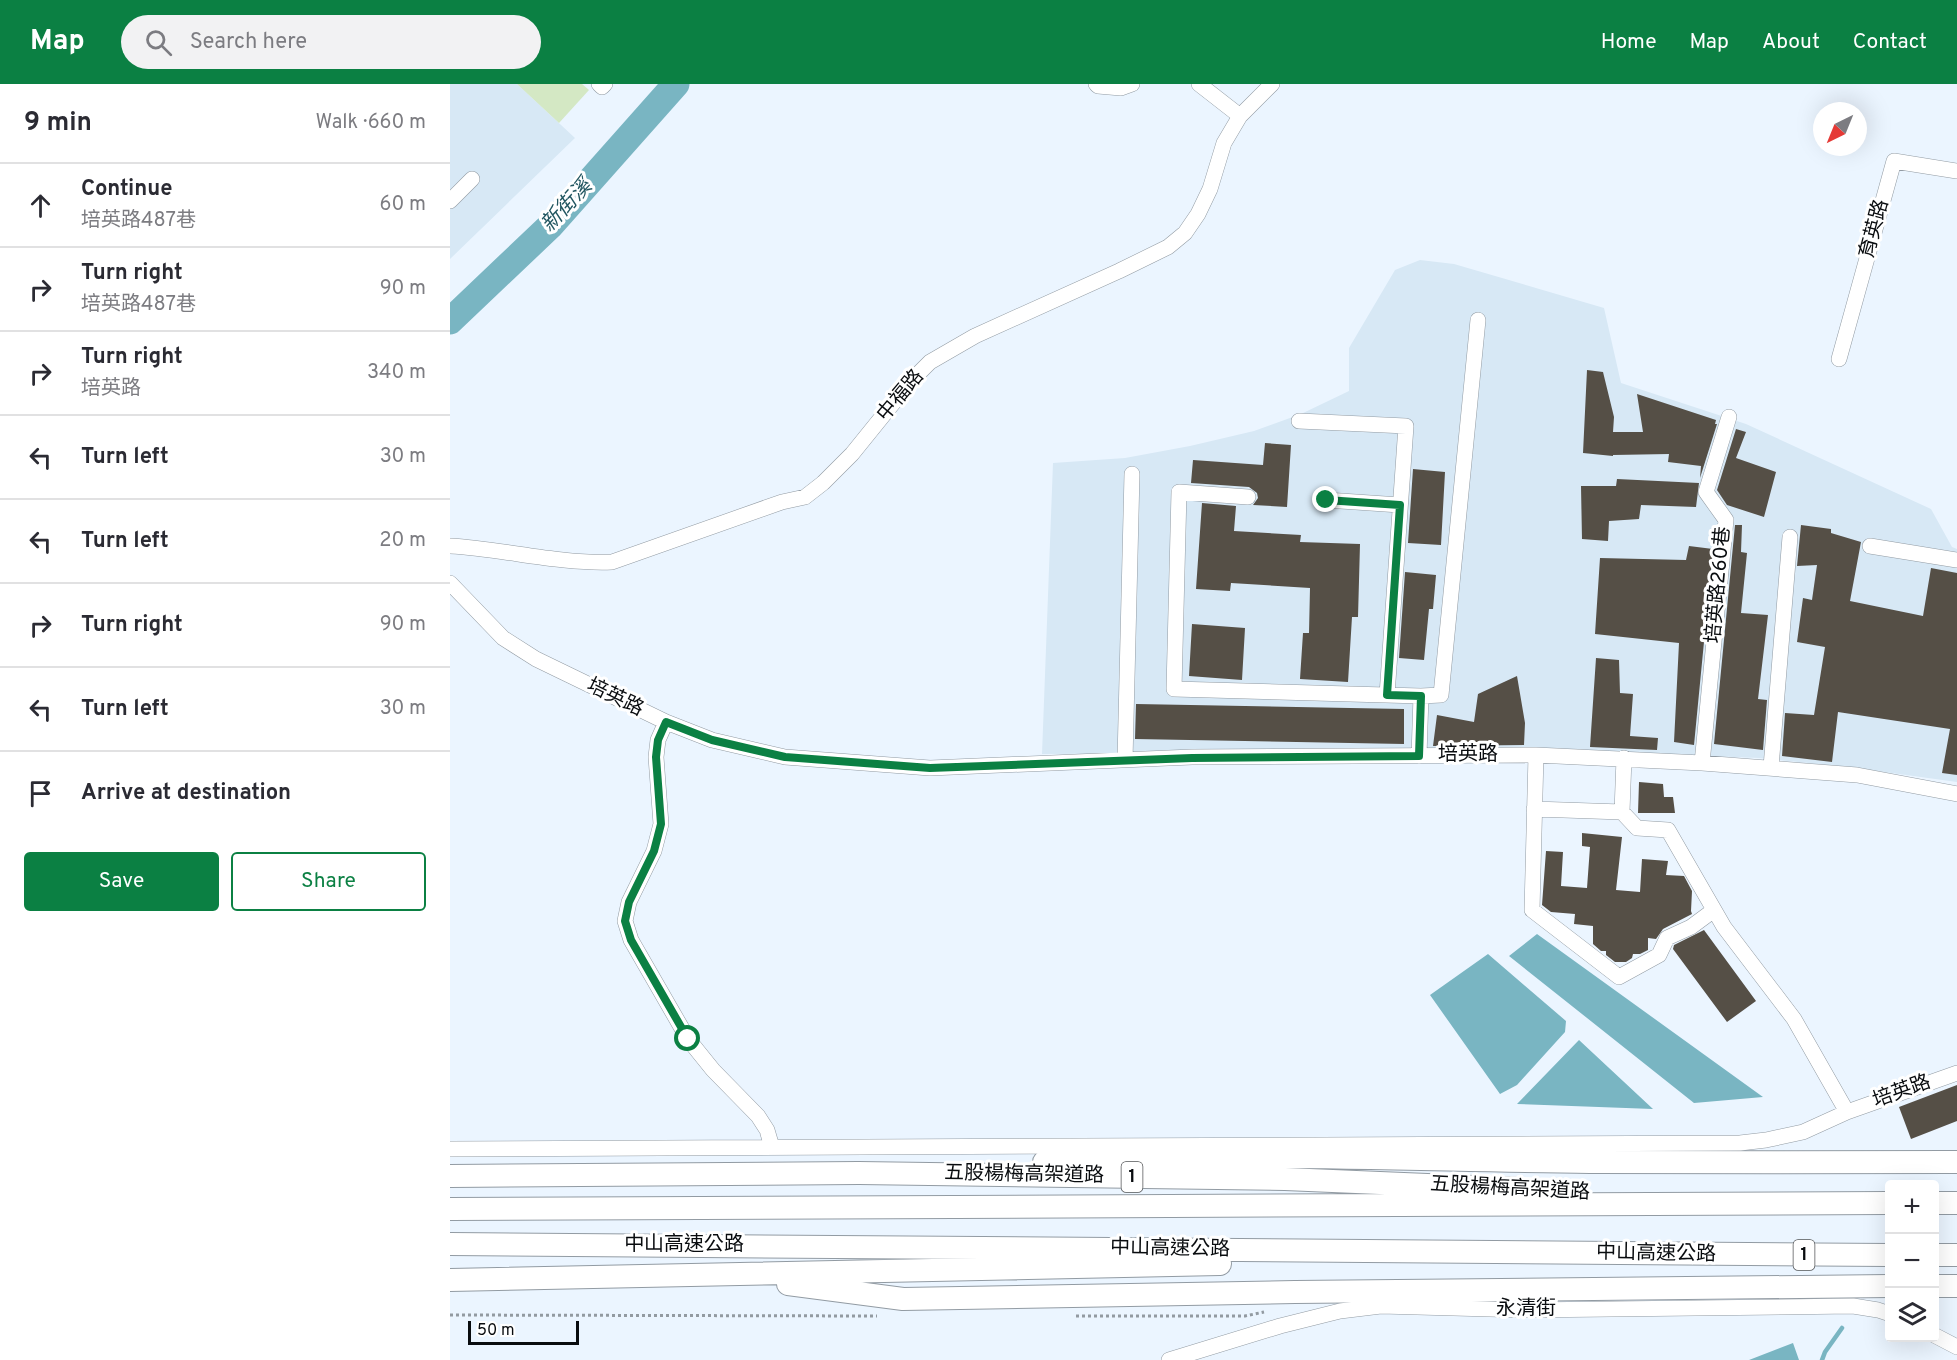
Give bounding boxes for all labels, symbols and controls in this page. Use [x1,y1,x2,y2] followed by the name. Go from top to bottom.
[121,15,541,69] search box
[30,24,85,60] text: Map
[142,26,175,59] icon: search
[190,29,307,56] text: Search here
[1601,29,1657,56] text: Home
[1690,29,1729,56] text: Map
[1762,29,1820,56] text: About
[1853,29,1927,56] text: Contact
[1813,102,1867,156] north arrow
[24,107,92,140] text: 9 min
[316,110,426,136] text: Walk · 660 m
[536,172,600,238] water label: 新街溪
[81,176,172,203] text: Continue
[24,189,57,222] icon: ahead
[380,192,426,218] text: 60 m
[1855,197,1895,261] street label: 育英路
[81,208,196,234] text: 培英路487巷
[81,260,183,287] text: Turn right
[24,273,57,306] icon: right
[380,276,426,302] text: 90 m
[81,292,196,318] text: 培英路487巷
[81,344,183,371] text: Turn right
[24,357,57,390] icon: right
[367,360,426,386] text: 340 m
[872,365,930,427] street label: 中福路
[81,376,141,402] text: 培英路
[24,441,57,474] icon: left
[81,444,169,471] text: Turn left
[380,444,426,470] text: 30 m
[1312,486,1338,512] route end
[24,525,57,558] icon: left
[1701,526,1737,644] street label: 培英路260巷
[81,528,169,555] text: Turn left
[379,528,426,554] text: 20 m
[24,609,57,642] icon: right
[81,612,183,639] text: Turn right
[380,612,426,638] text: 90 m
[582,673,648,723] street label: 培英路
[24,693,57,726] icon: left
[81,696,169,723] text: Turn left
[380,696,426,722] text: 30 m
[1438,742,1498,768] street label: 培英路
[24,777,57,810] icon: arrive
[81,780,291,807] text: Arrive at destination
[24,852,219,911] button: Save
[231,852,426,911] button: Share
[674,1025,700,1051] route start
[1869,1070,1935,1114] street label: 培英路
[944,1161,1104,1189] street label: 五股楊梅高架道路
[1122,1162,1142,1192] road number: 1
[1429,1172,1591,1206] street label: 五股楊梅高架道路
[1885,1180,1939,1342] map controls
[1885,1180,1939,1234] button: +
[624,1232,744,1258] street label: 中山高速公路
[1885,1234,1939,1288] button: −
[1110,1235,1230,1263] street label: 中山高速公路
[1596,1240,1716,1268] street label: 中山高速公路
[1794,1240,1814,1270] road number: 1
[1885,1288,1939,1342] button: layers
[1496,1296,1556,1322] street label: 永清街
[468,1318,579,1346] scale bar
[477,1321,515,1341] text: 50 m

